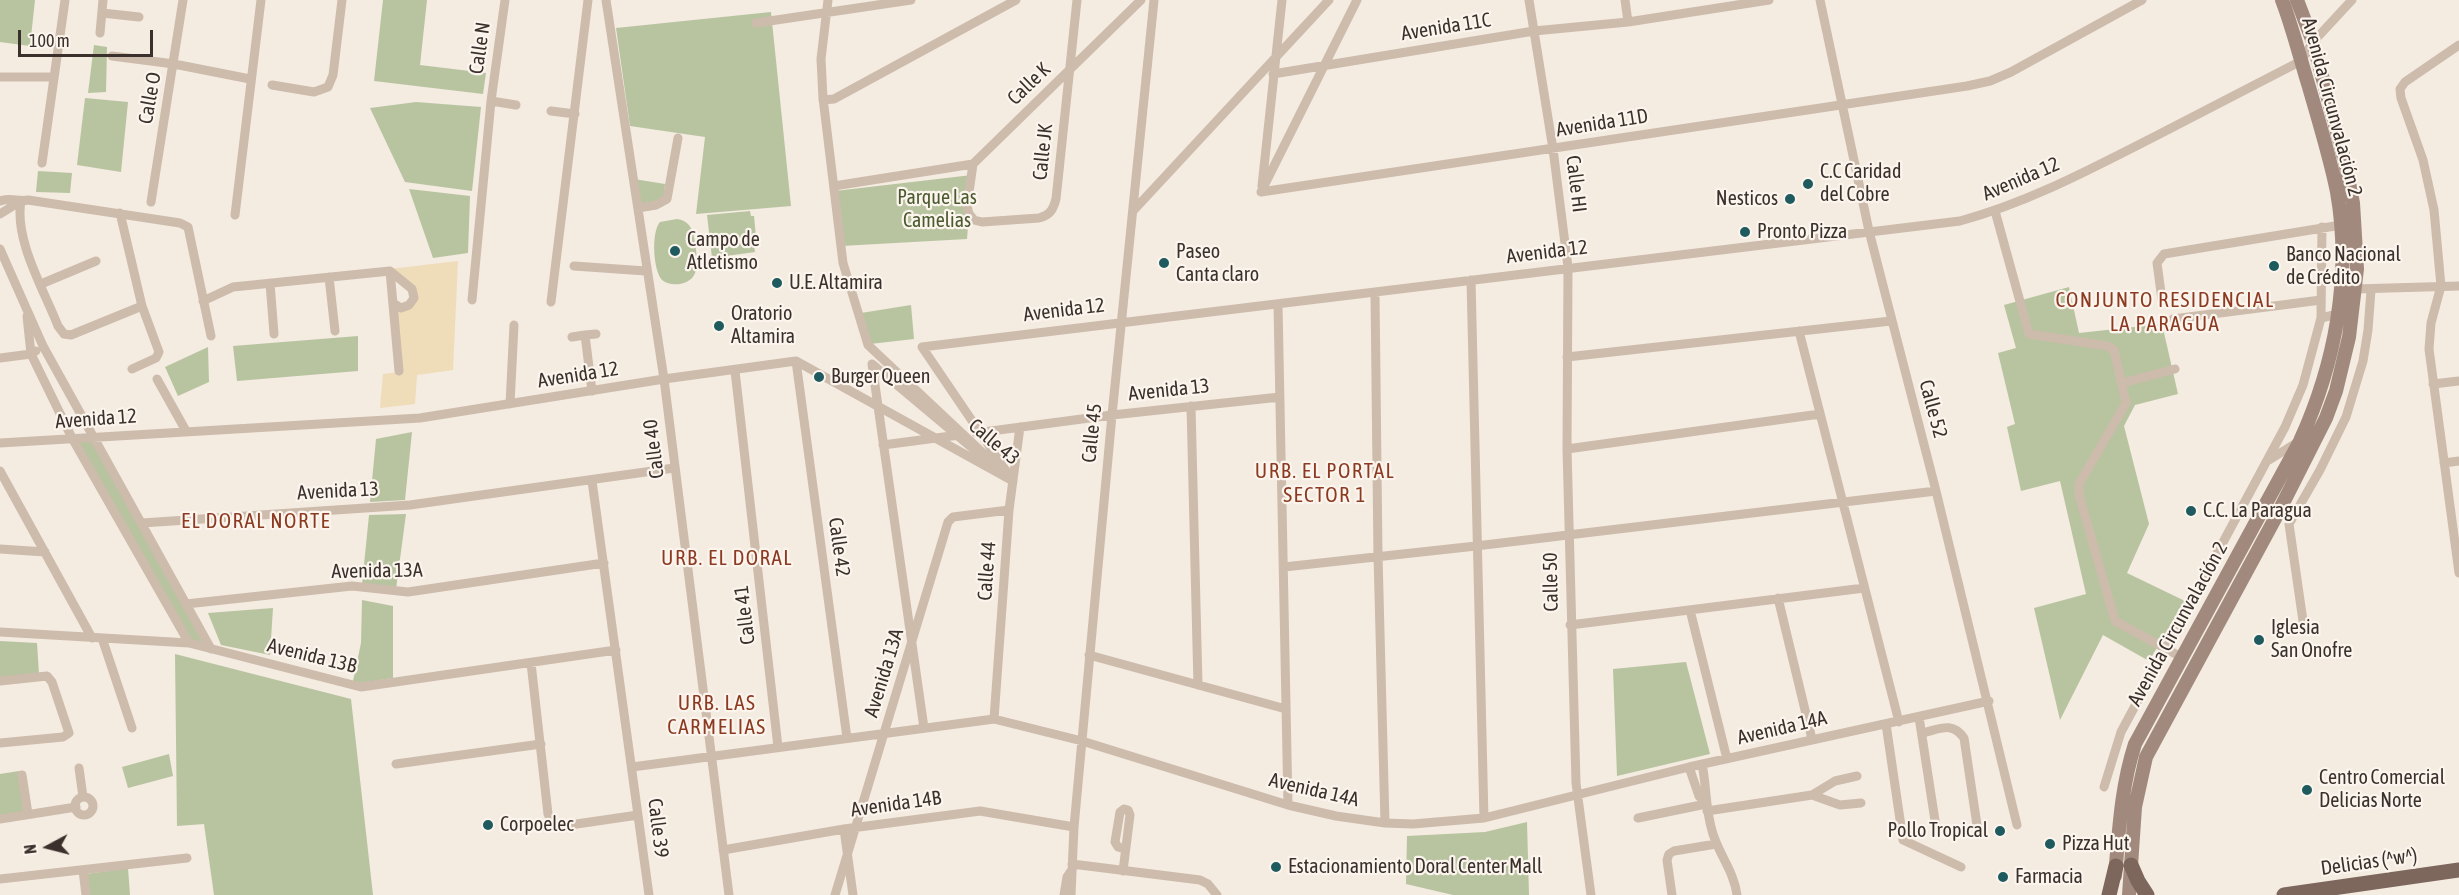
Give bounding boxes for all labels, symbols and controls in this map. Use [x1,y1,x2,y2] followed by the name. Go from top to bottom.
[1399,8,1493,46] street label: Avenida 11C
[2297,15,2367,199] street label: Avenida Circunvalación 2
[21,18,156,56] scale bar
[464,20,496,76] street label: Calle N
[29,30,70,51] text: 100 m
[1003,58,1055,110] street label: Calle K
[134,70,166,126] street label: Calle O
[1554,104,1650,142] street label: Avenida 11D
[1028,123,1058,181] street label: Calle JK
[1979,152,2063,206] street label: Avenida 12
[1561,154,1591,214] street label: Calle HI
[1820,160,1901,207] place label: C.C Caridad del Cobre
[1801,177,1815,191] marker: C.C Caridad del Cobre
[897,186,977,233] park label: Parque Las Camelias
[1716,187,1778,211] place label: Nesticos
[1783,192,1797,206] marker: Nesticos
[1757,220,1847,244] place label: Pronto Pizza
[1738,225,1752,239] marker: Pronto Pizza
[687,228,760,275] place label: Campo de Atletismo
[1505,235,1589,269] street label: Avenida 12
[1176,240,1259,287] place label: Paseo Canta claro
[2286,243,2401,290] place label: Banco Nacional de Crédito
[668,244,682,258] marker: Campo de Atletismo
[1157,256,1171,270] marker: Paseo Canta claro
[2267,259,2281,273] marker: Banco Nacional de Crédito
[789,271,883,295] place label: U.E. Altamira
[770,276,784,290] marker: U.E. Altamira
[2055,287,2275,337] district label: CONJUNTO RESIDENCIAL LA PARAGUA
[1022,293,1106,327] street label: Avenida 12
[731,302,795,349] place label: Oratorio Altamira
[712,319,726,333] marker: Oratorio Altamira
[536,357,620,393] street label: Avenida 12
[831,365,930,389] place label: Burger Queen
[812,370,826,384] marker: Burger Queen
[1127,374,1211,406] street label: Avenida 13
[1914,377,1952,441] street label: Calle 52
[1077,402,1107,464] street label: Calle 45
[54,404,138,434] street label: Avenida 12
[964,414,1024,470] street label: Calle 43
[638,418,670,480] street label: Calle 40
[1255,458,1395,508] district label: URB. EL PORTAL SECTOR 1
[297,477,379,505] street label: Avenida 13
[2203,499,2312,523] place label: C.C. La Paragua
[2184,504,2198,518] marker: C.C. La Paragua
[181,508,331,534] district label: EL DORAL NORTE
[823,516,855,578] street label: Calle 42
[2123,538,2233,710] street label: Avenida Circunvalación 2
[973,541,1001,601] street label: Calle 44
[661,545,793,571] district label: URB. EL DORAL
[1538,552,1564,612] street label: Calle 50
[331,558,423,584] street label: Avenida 13A
[729,584,761,646] street label: Calle 41
[2271,616,2352,663] place label: Iglesia San Onofre
[859,626,909,720] street label: Avenida 13A
[265,633,359,679] street label: Avenida 13B
[2252,633,2266,647] marker: Iglesia San Onofre
[667,690,767,740] district label: URB. LAS CARMELIAS
[1735,706,1829,750] street label: Avenida 14A
[2319,766,2445,813] place label: Centro Comercial Delicias Norte
[1267,768,1361,812] street label: Avenida 14A
[2300,783,2314,797] marker: Centro Comercial Delicias Norte
[849,786,943,822] street label: Avenida 14B
[642,797,674,859] street label: Calle 39
[500,813,574,837] place label: Corpoelec
[18,817,78,877] north arrow
[481,818,495,832] marker: Corpoelec
[1888,819,1988,843] place label: Pollo Tropical
[1993,824,2007,838] marker: Pollo Tropical
[2062,832,2129,856] place label: Pizza Hut
[2043,837,2057,851] marker: Pizza Hut
[21,843,40,855] text: N
[2319,843,2419,881] street label: Delicias (^w^)
[1288,855,1542,879] place label: Estacionamiento Doral Center Mall
[1269,860,1283,874] marker: Estacionamiento Doral Center Mall
[2015,865,2083,889] place label: Farmacia
[1996,870,2010,884] marker: Farmacia

